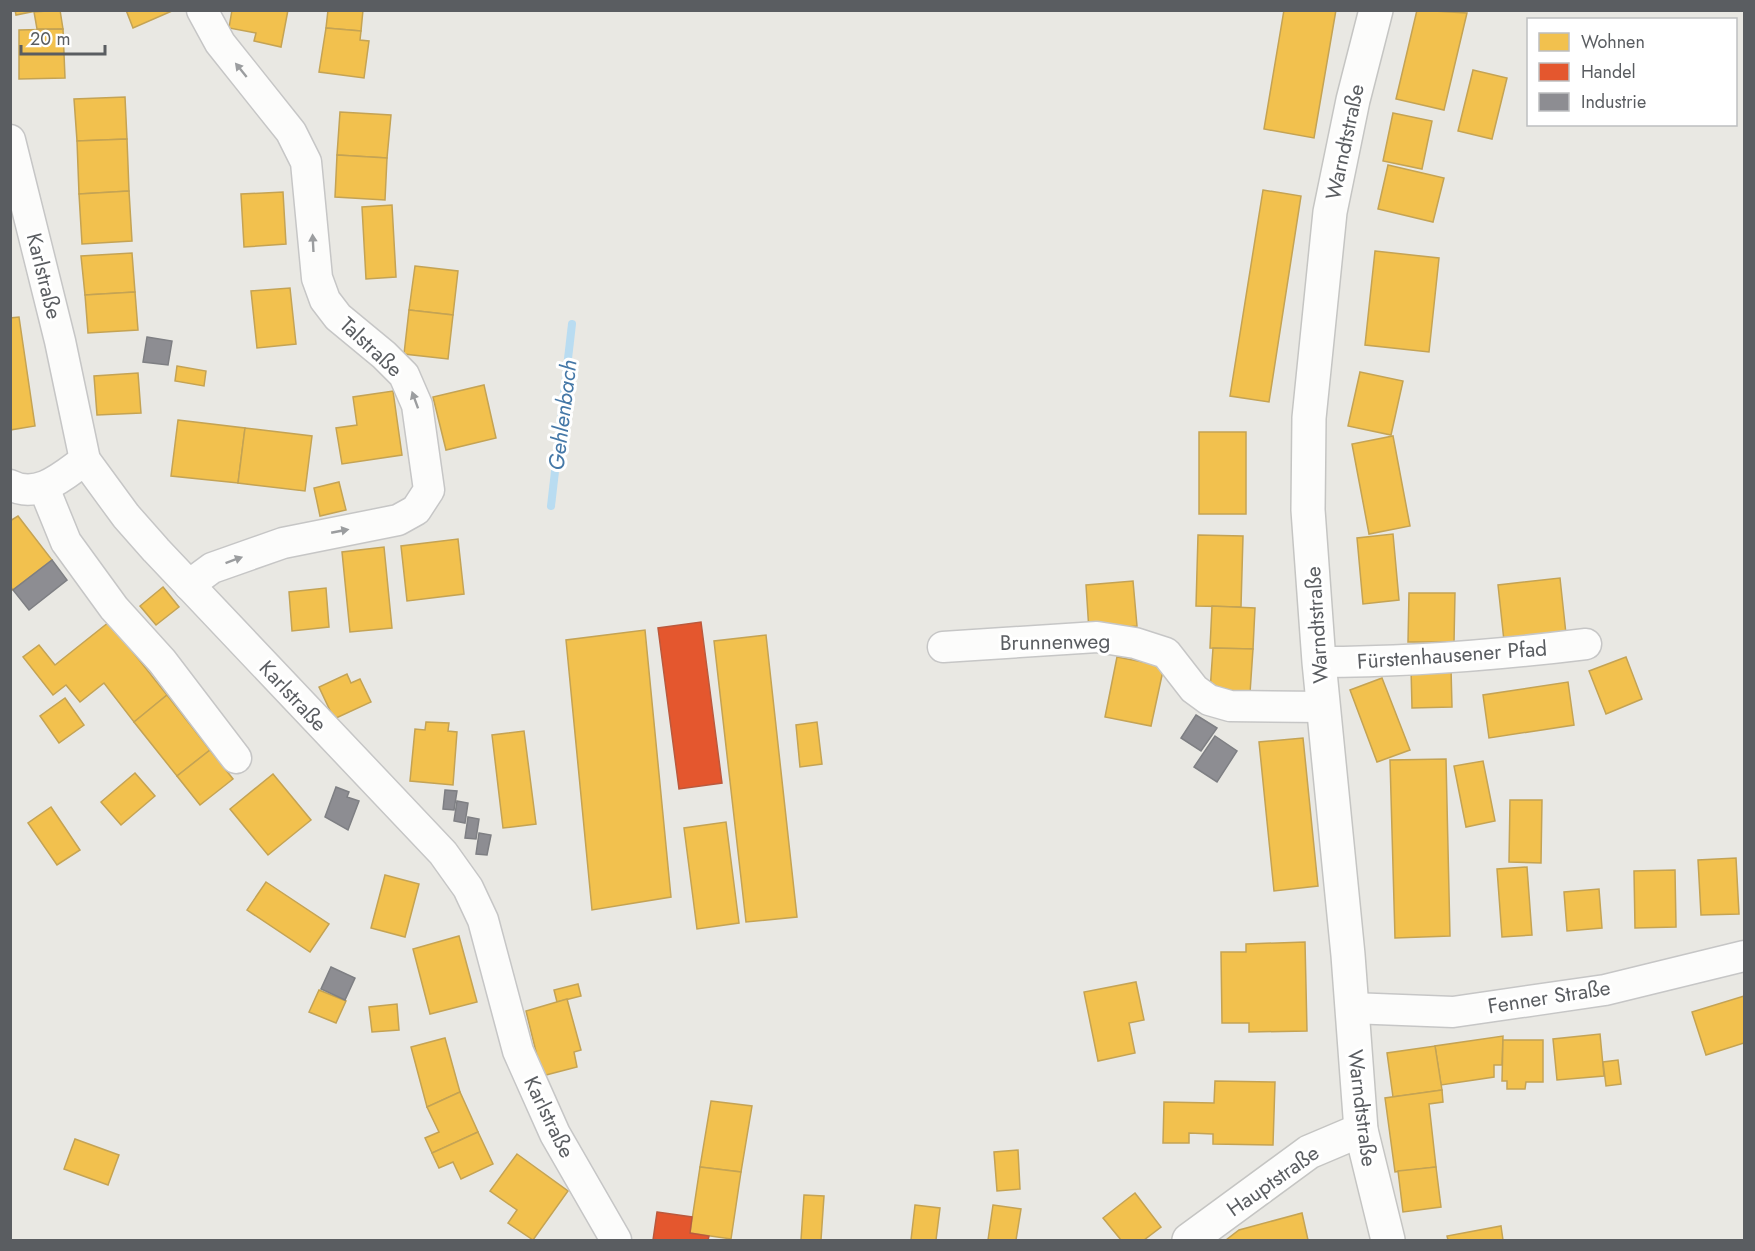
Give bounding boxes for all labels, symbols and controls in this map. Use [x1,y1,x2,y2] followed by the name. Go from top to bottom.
[21,18,105,56] scale bar
[1527,18,1737,126] legend
[30,26,70,52] text: 20 m
[1581,29,1645,55] text: Wohnen
[1581,59,1636,85] text: Handel
[235,62,248,78] one-way arrow
[1318,81,1372,203] street label: Warndtstraße
[1581,89,1646,115] text: Industrie
[19,230,69,322] street label: Karlstraße
[309,234,318,253] one-way arrow
[333,310,409,384] street label: Talstraße
[539,358,585,472] water label: Gehlenbach
[409,391,419,409] one-way arrow
[331,526,350,535] one-way arrow
[225,555,243,564] one-way arrow
[1298,565,1336,685] street label: Warndtstraße
[1000,626,1110,658] street label: Brunnenweg
[1356,633,1548,677] street label: Fürstenhausener Pfad
[252,654,334,738] street label: Karlstraße
[1486,972,1613,1021] street label: Fenner Straße
[1340,1048,1384,1168] street label: Warndtstraße
[516,1071,582,1163] street label: Karlstraße
[1221,1138,1325,1224] street label: Hauptstraße

